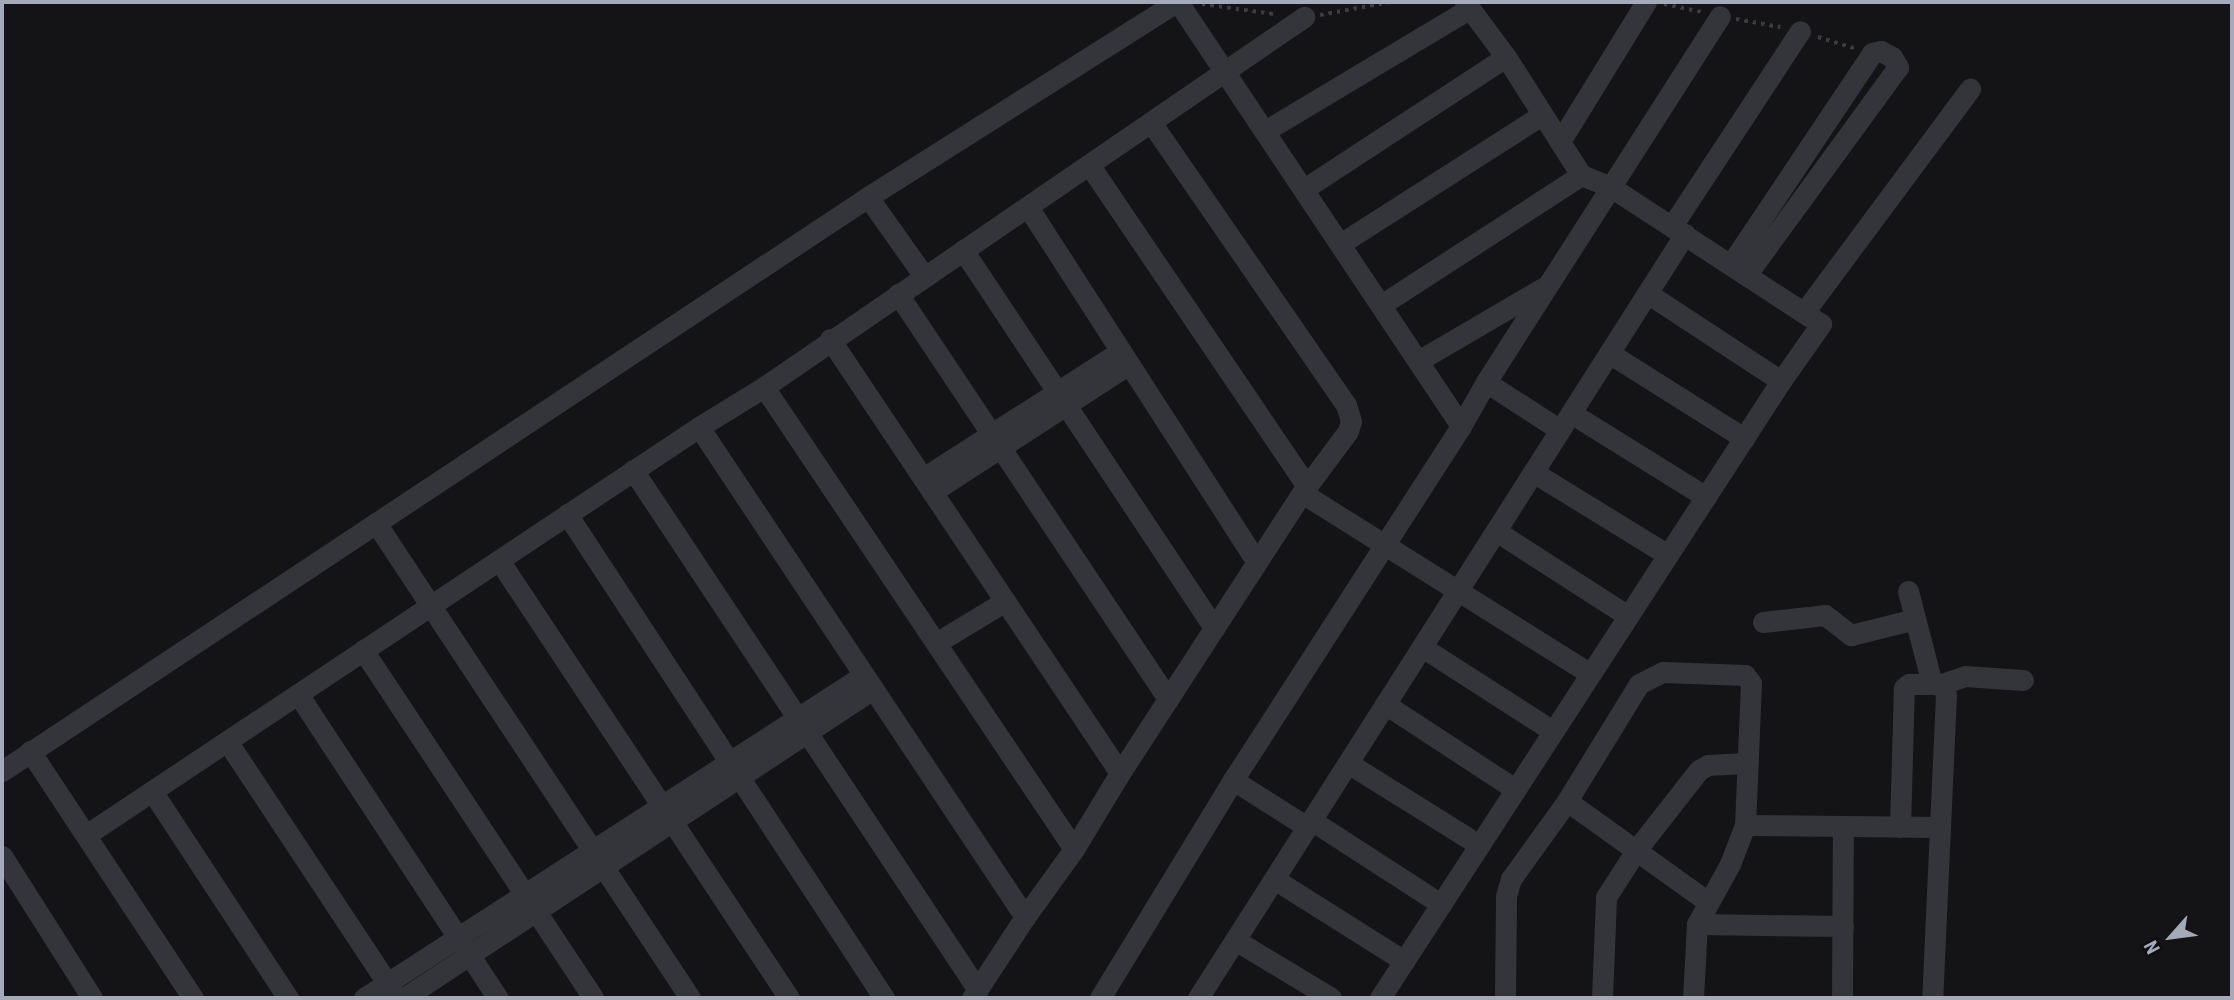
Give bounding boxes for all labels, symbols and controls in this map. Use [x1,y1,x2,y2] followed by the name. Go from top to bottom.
[2136,902,2206,972] north arrow
[2139,937,2165,958] text: N

